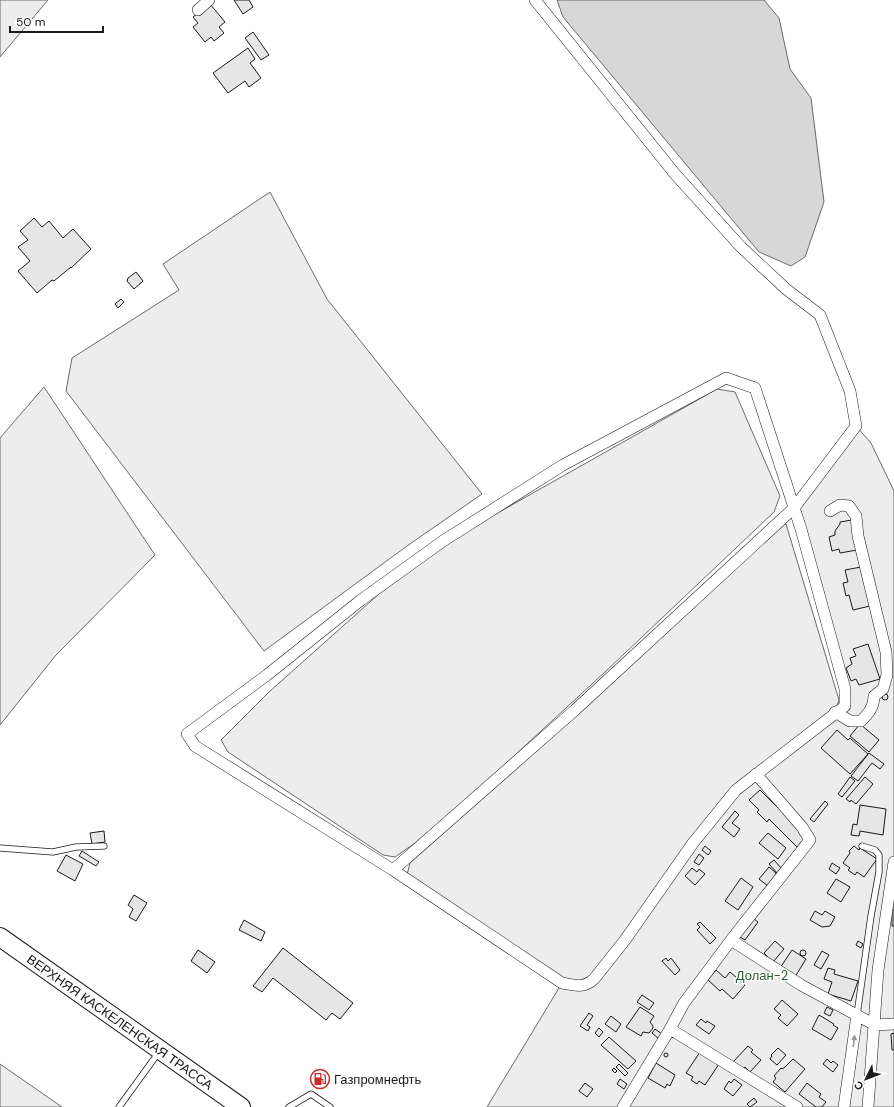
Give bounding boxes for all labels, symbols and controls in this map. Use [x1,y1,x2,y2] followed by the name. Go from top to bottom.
[10,8,103,34] scale bar
[16,14,45,30] text: 50 m
[24,950,217,1093] street label: ВЕРХНЯЯ КАСКЕЛЕНСКАЯ ТРАССА
[736,967,788,984] park label: Долан-2
[851,1035,857,1047] one-way arrow
[846,1059,886,1099] north arrow
[309,1068,331,1090] fuel station icon: Газпромнефть
[334,1071,422,1088] place label: Газпромнефть
[851,1078,867,1094] text: С

